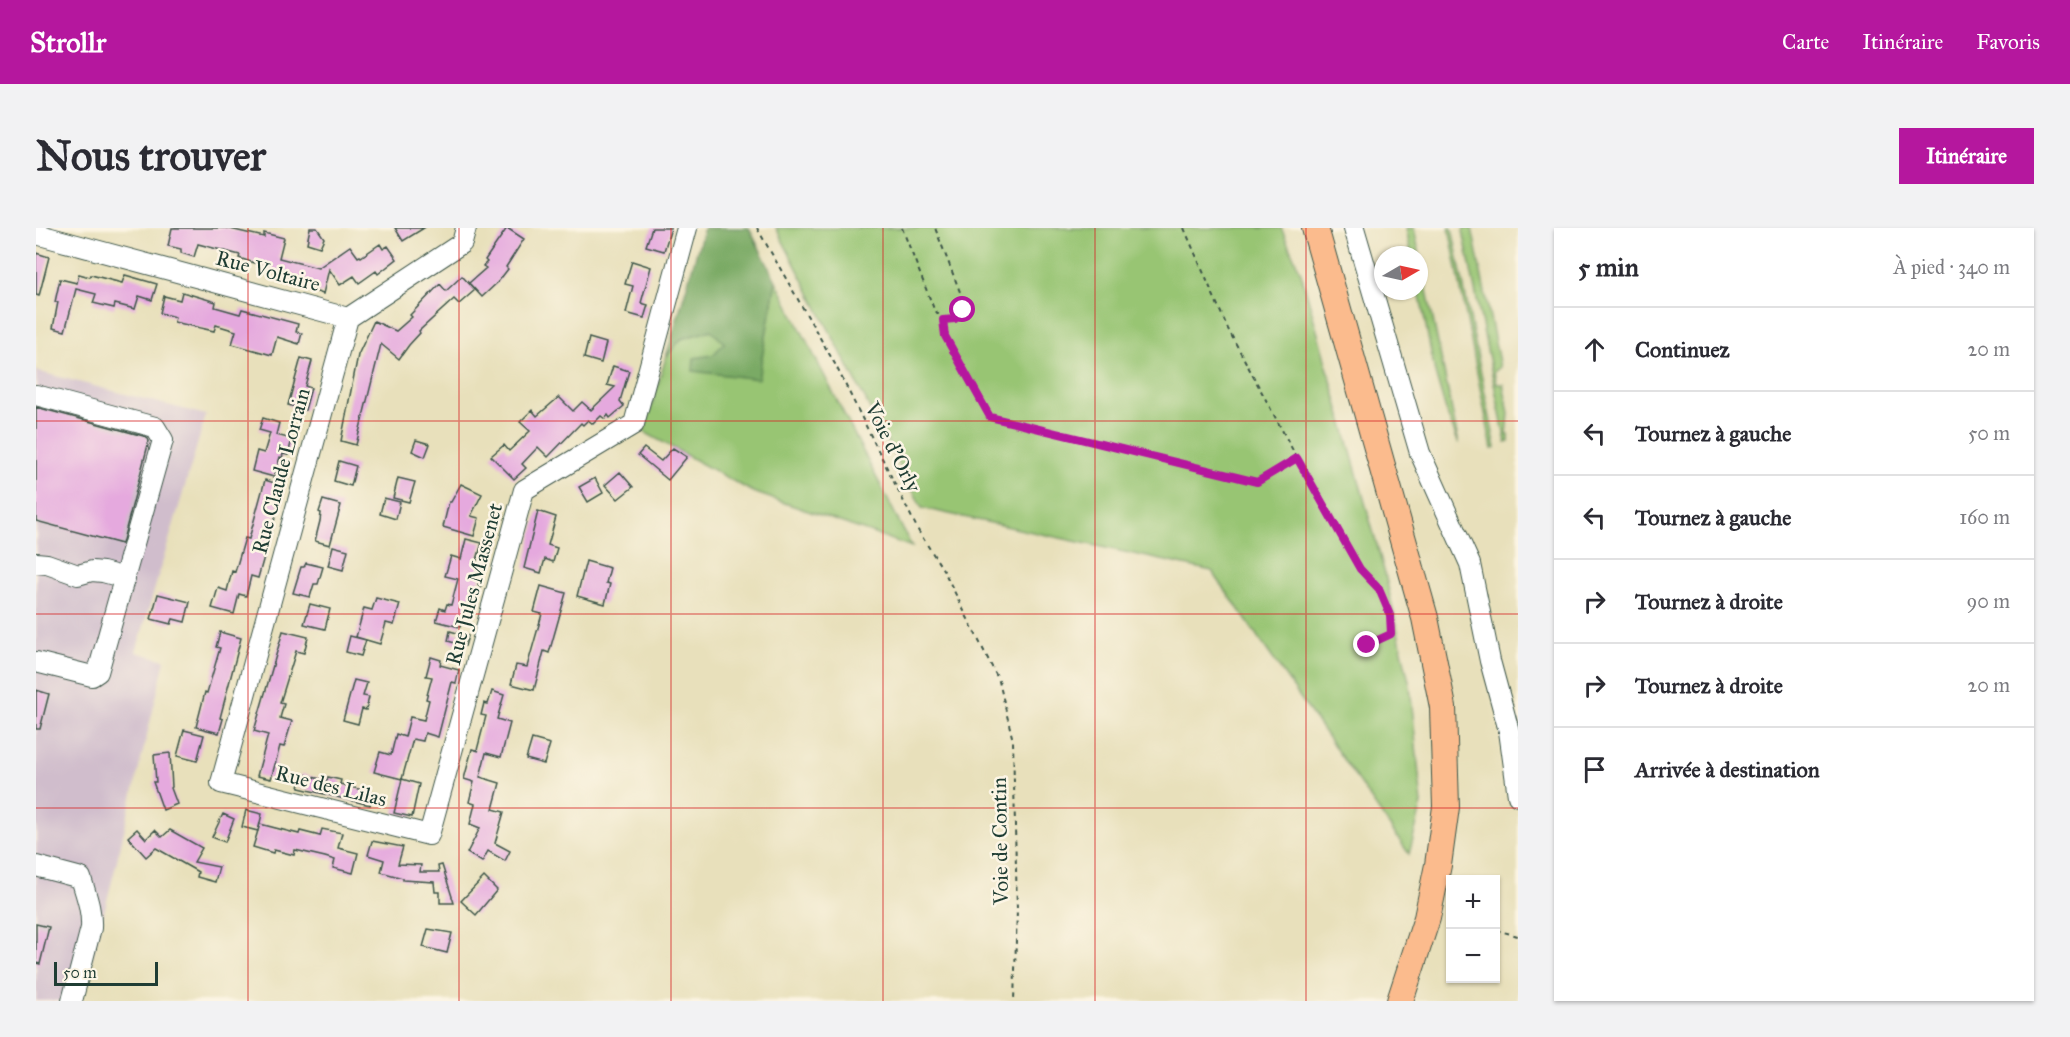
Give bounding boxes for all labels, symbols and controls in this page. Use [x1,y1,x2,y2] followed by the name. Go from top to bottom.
[30,25,106,60] text: Strollr
[1782,29,1829,55] text: Carte
[1862,29,1943,55] text: Itinéraire
[1976,29,2040,55] text: Favoris
[1899,128,2034,184] button: Itinéraire
[36,130,266,182] text: Nous trouver
[213,245,323,297] street label: Rue Voltaire
[1374,246,1428,300] north arrow
[1578,251,1639,283] text: 5 min
[1894,255,2010,279] text: À pied · 340 m
[949,296,975,322] route start
[1578,333,1611,366] icon: ahead
[1635,336,1730,363] text: Continuez
[1967,337,2010,361] text: 20 m
[246,385,316,557] street label: Rue Claude Lorrain
[859,397,927,497] street label: Voie d'Orly
[1578,417,1611,450] icon: left
[1635,420,1791,447] text: Tournez à gauche
[1968,421,2010,445] text: 50 m
[440,499,508,668] street label: Rue Jules Massenet
[1578,501,1611,534] icon: left
[1635,504,1791,531] text: Tournez à gauche
[1959,505,2010,529] text: 160 m
[1578,585,1611,618] icon: right
[1635,588,1783,615] text: Tournez à droite
[1967,589,2010,613] text: 90 m
[1353,631,1379,657] route end
[1578,669,1611,702] icon: right
[1635,672,1783,699] text: Tournez à droite
[1967,673,2010,697] text: 20 m
[1578,753,1611,786] icon: arrive
[1635,756,1820,783] text: Arrivée à destination
[273,760,389,812] street label: Rue des Lilas
[986,777,1014,906] street label: Voie de Contin
[1446,875,1500,983] map controls
[1446,875,1500,929] button: +
[1446,929,1500,983] button: −
[54,959,158,986] scale bar
[63,963,97,982] text: 50 m

